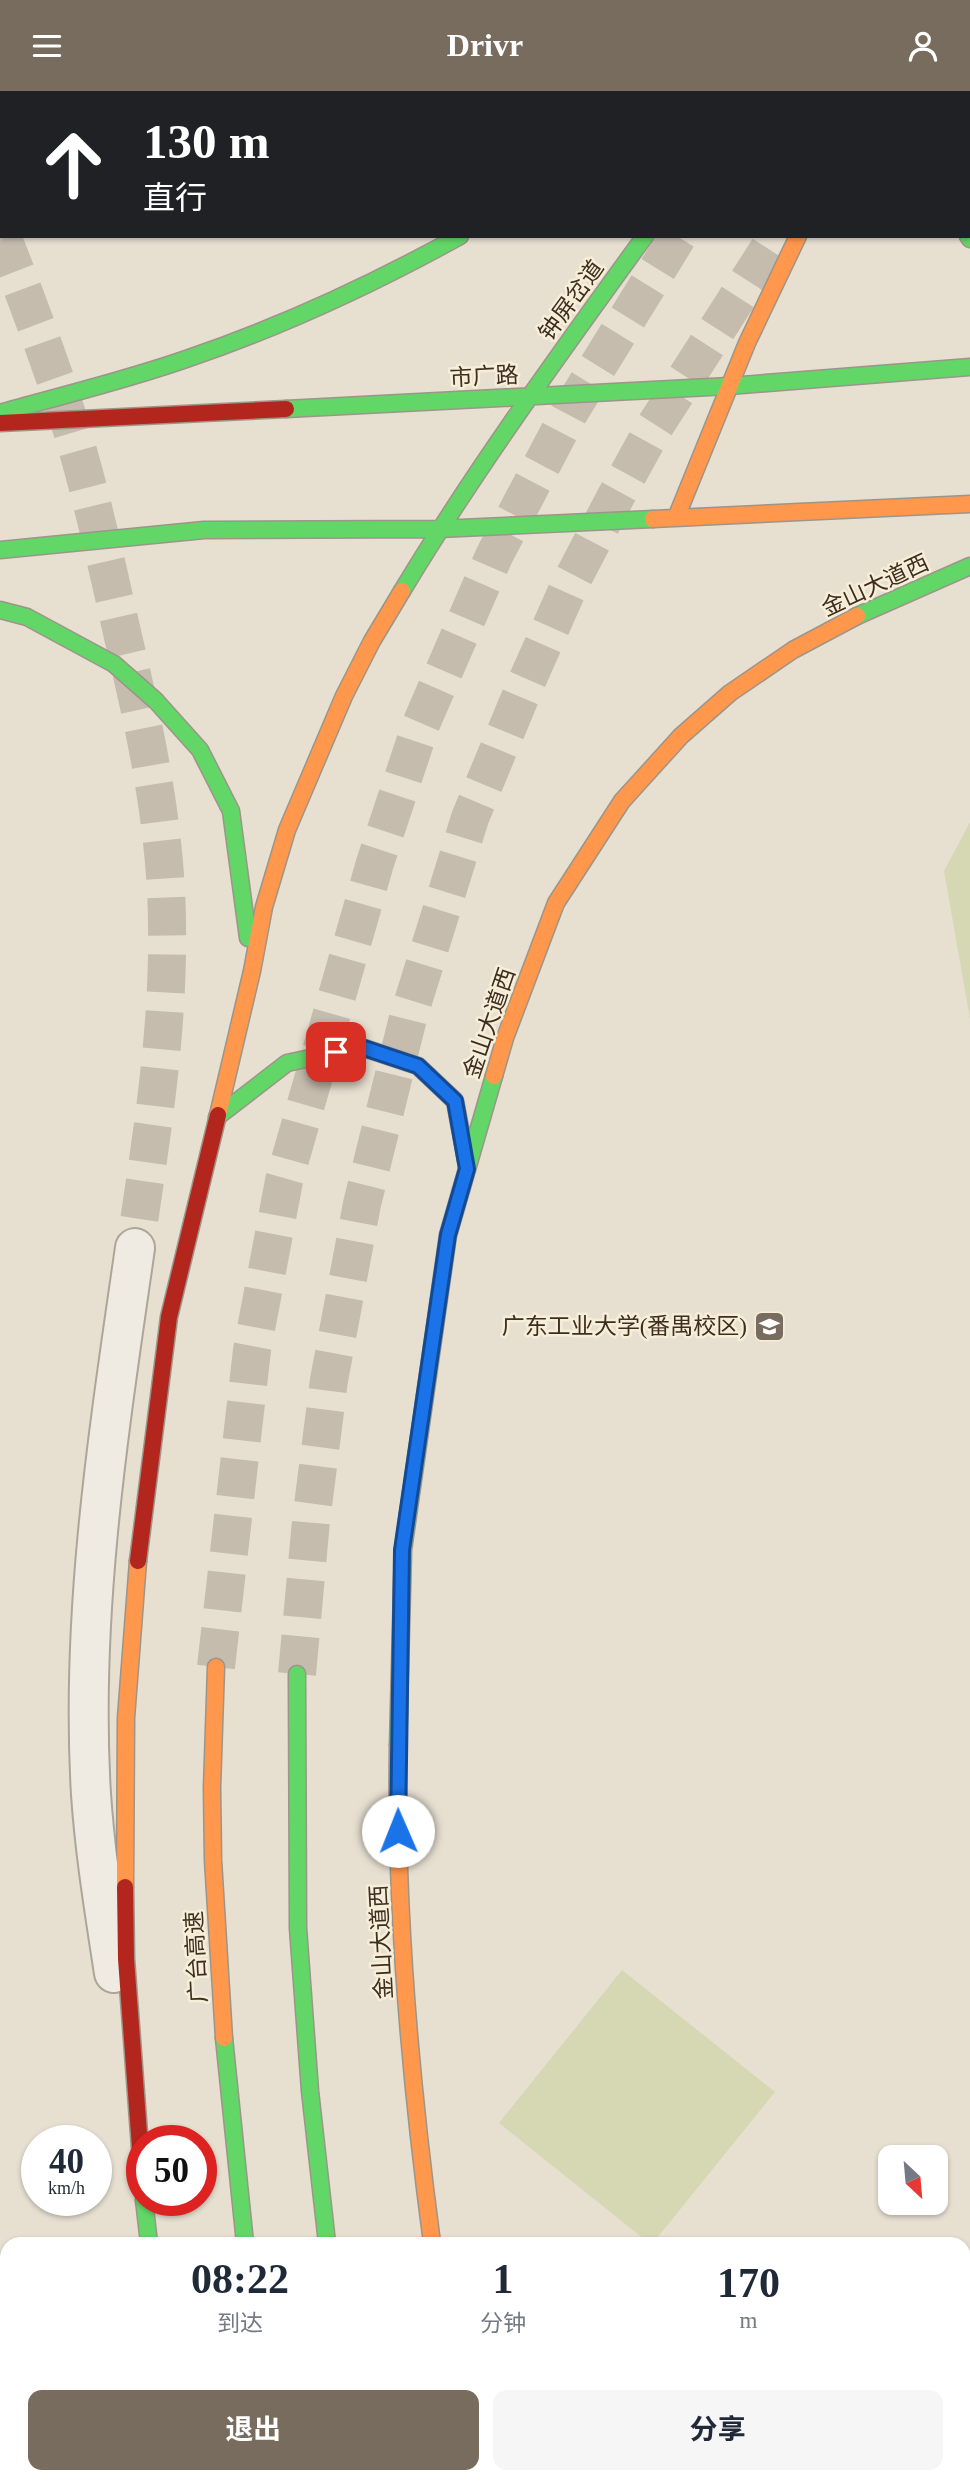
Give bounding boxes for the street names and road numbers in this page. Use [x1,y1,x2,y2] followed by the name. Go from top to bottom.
[534,256,609,345] street label: 钟屏岔道
[449,362,519,391] street label: 市广路
[818,550,933,621] street label: 金山大道西
[459,965,520,1082] street label: 金山大道西
[366,1884,397,2000] street label: 金山大道西
[182,1910,211,2004] street label: 广台高速

